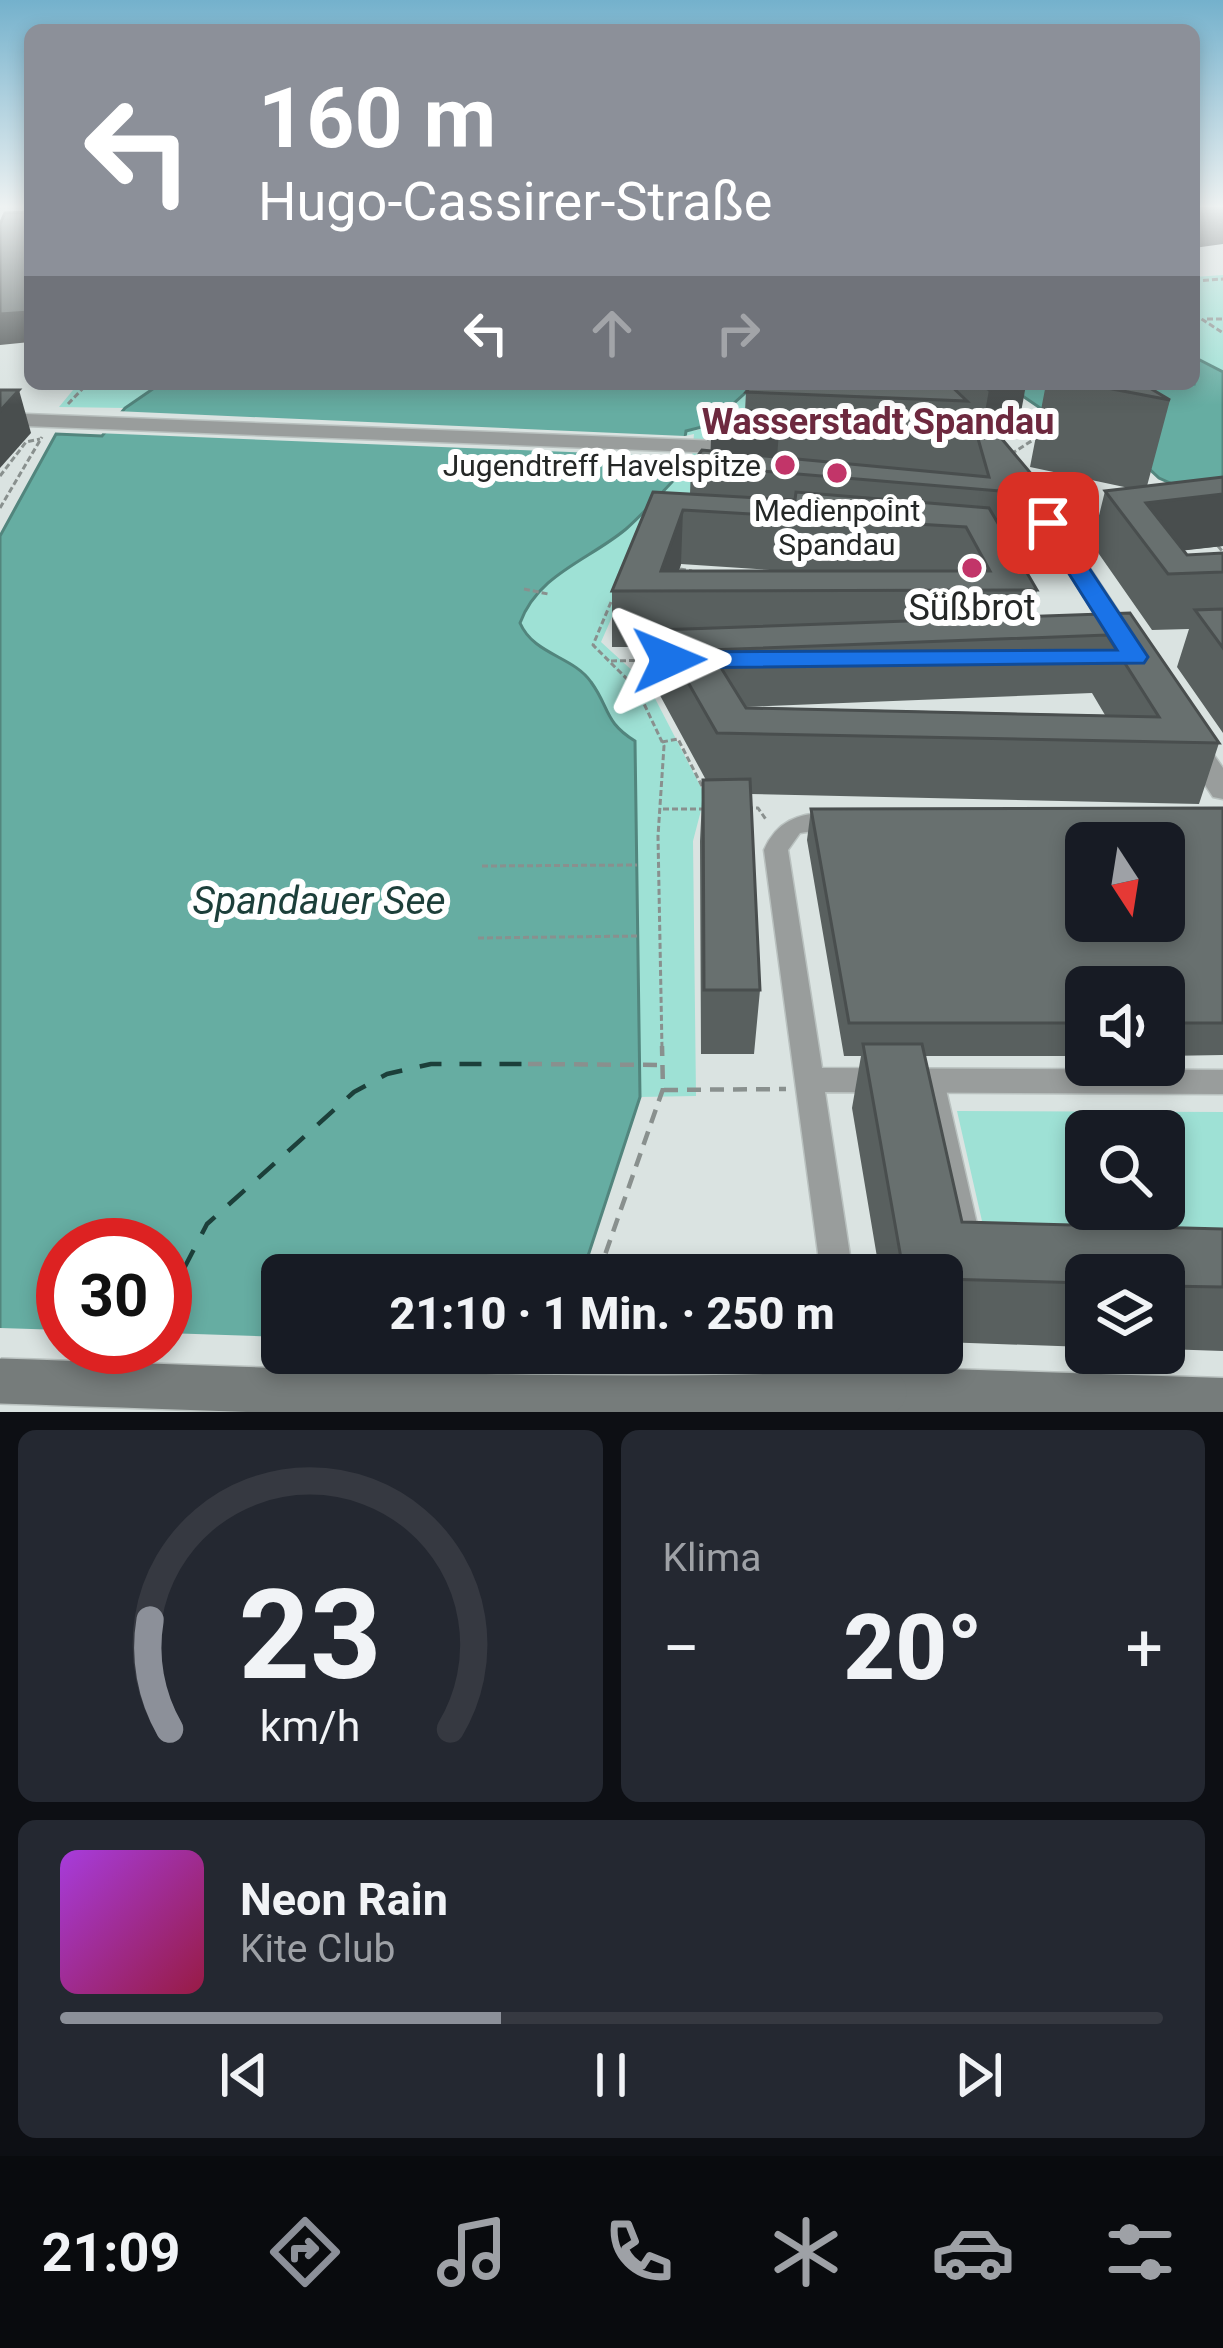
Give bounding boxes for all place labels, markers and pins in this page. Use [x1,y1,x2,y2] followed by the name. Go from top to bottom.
[443,448,761,483] place label: Jugendtreff Havelspitze
[772,452,798,478] marker: Jugendtreff Havelspitze
[824,460,850,486] marker: Medienpoint Spandau
[997,472,1099,574] pin
[754,493,920,562] place label: Medienpoint Spandau
[959,555,985,581] marker: Süßbrot
[908,587,1036,629] place label: Süßbrot

